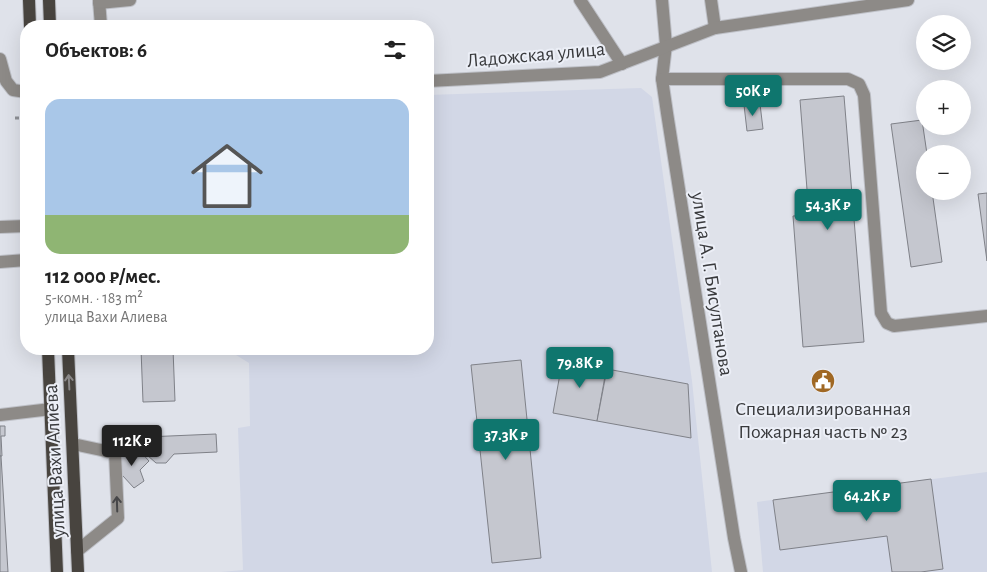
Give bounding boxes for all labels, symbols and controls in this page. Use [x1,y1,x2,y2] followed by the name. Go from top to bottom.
[916,15,971,200] map controls
[916,15,971,70] button: layers
[381,36,409,64] icon: filters
[466,39,606,71] street label: Ладожская улица
[45,40,147,61] text: Объектов: 6
[718,74,788,117] pin: 50K ₽
[916,80,971,135] button: +
[736,83,770,99] text: 50K ₽
[182,131,272,221] icon: home
[916,145,971,200] button: −
[782,188,874,231] pin: 54.3K ₽
[687,190,736,377] street label: улица А. Г. Бисултанова
[806,197,850,213] text: 54.3K ₽
[45,266,161,287] text: 112 000 ₽/мес.
[45,290,143,306] text: 5-комн. · 183 m²
[45,309,168,325] text: улица Вахи Алиева
[534,346,626,389] pin: 79.8K ₽
[557,355,603,371] text: 79.8K ₽
[810,368,836,394] public building icon: Специализированная Пожарная часть № 23
[65,374,74,390] one-way arrow
[41,384,69,539] street label: улица Вахи Алиева
[735,399,911,442] place label: Специализированная Пожарная часть № 23
[460,418,552,461] pin: 37.3K ₽
[91,424,173,467] pin: 112K ₽
[484,427,528,443] text: 37.3K ₽
[113,433,151,449] text: 112K ₽
[821,480,913,522] pin: 64.2K ₽
[844,488,890,504] text: 64.2K ₽
[112,496,122,512] one-way arrow

